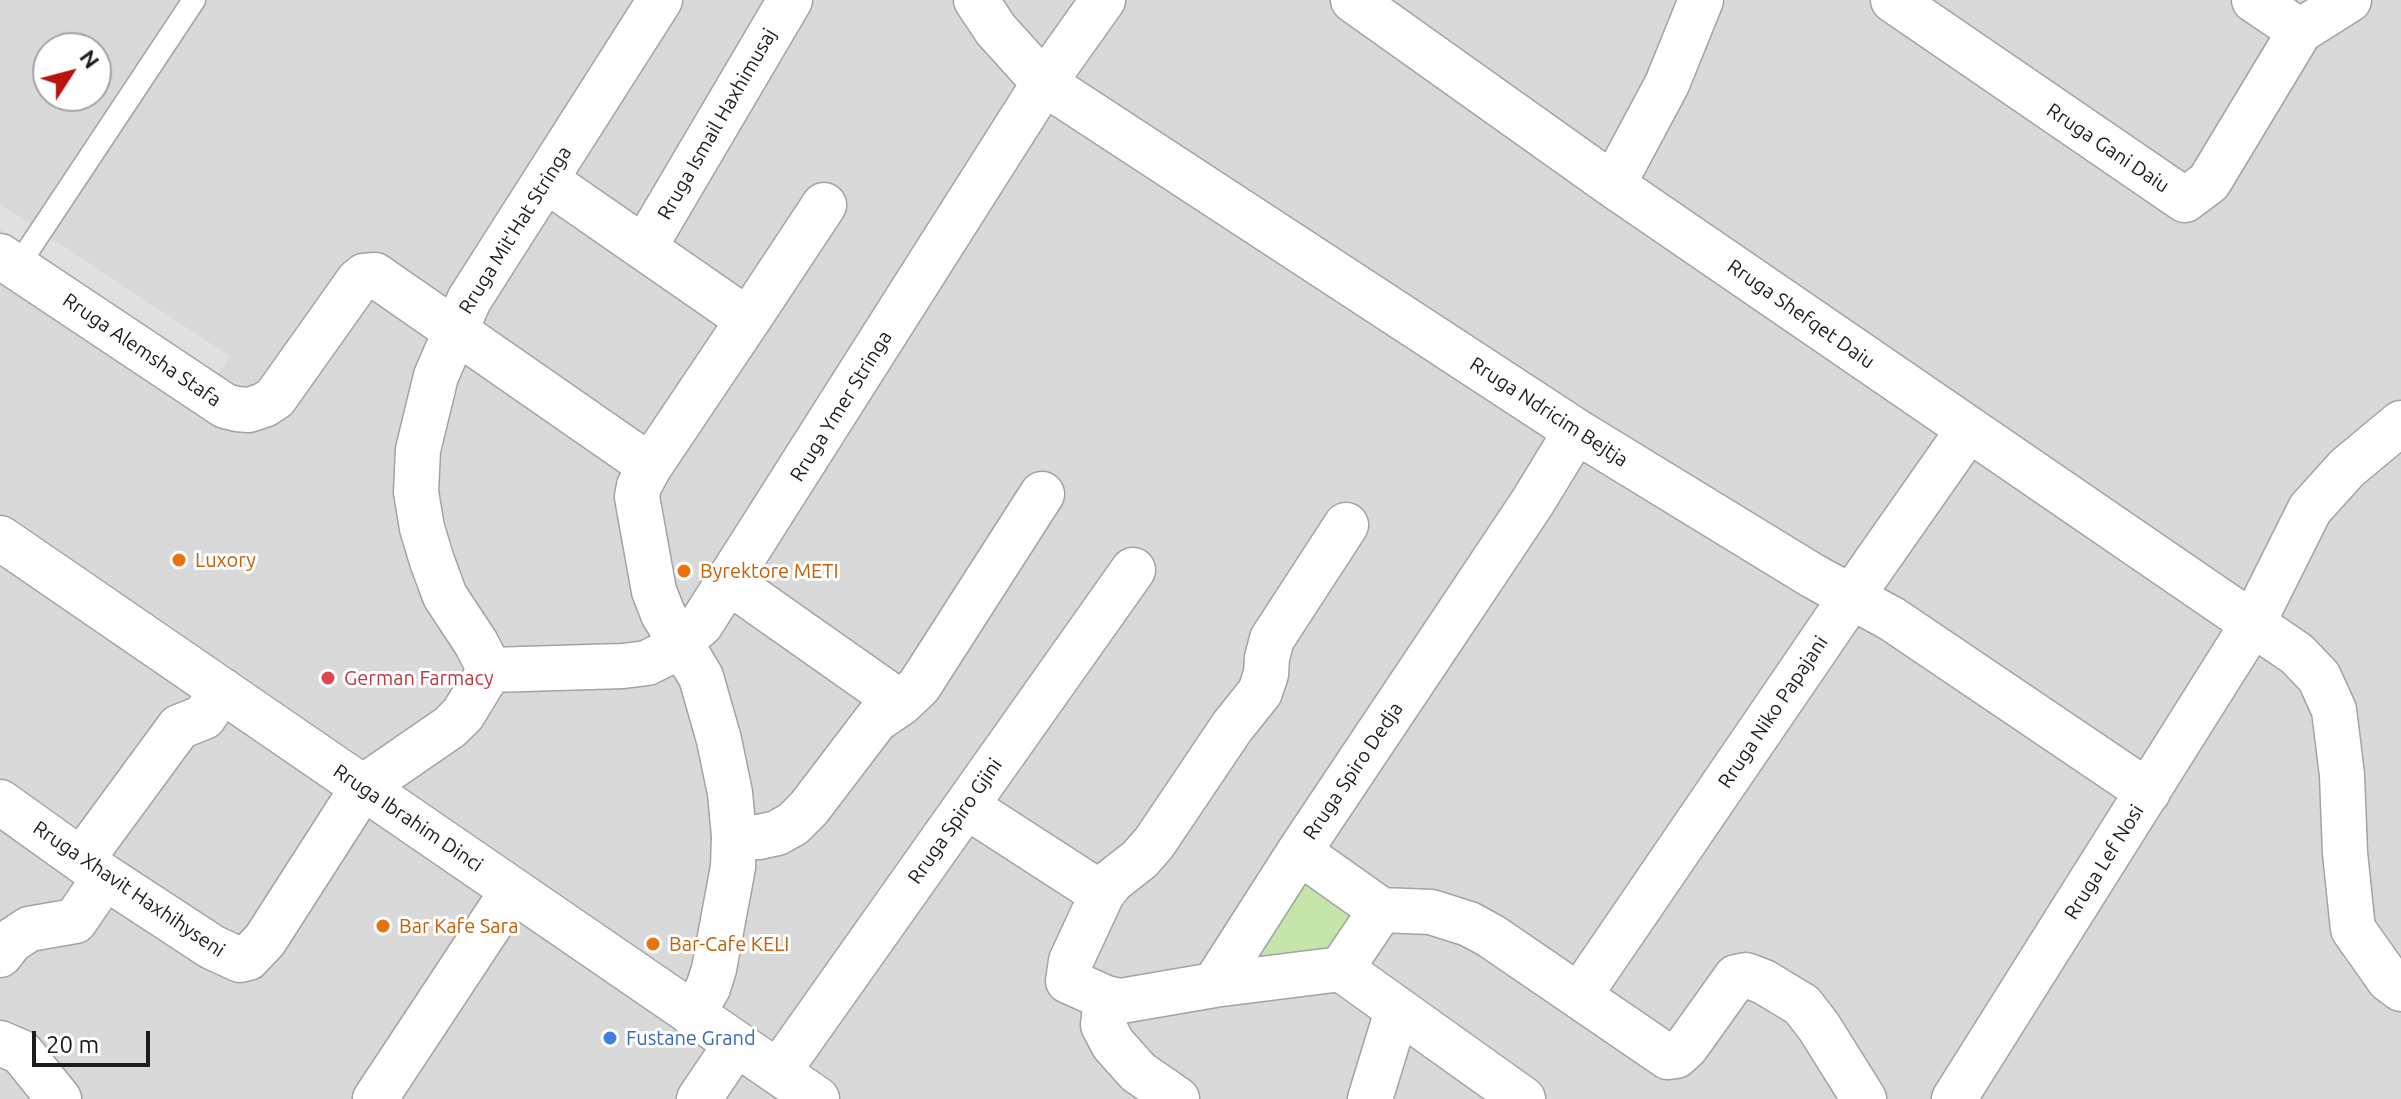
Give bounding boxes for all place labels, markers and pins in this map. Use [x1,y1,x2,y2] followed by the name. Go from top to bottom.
[195,548,256,572] place label: Luxory
[170,551,188,569] marker: Luxory
[700,559,839,583] place label: Byrektore METI
[675,562,693,580] marker: Byrektore METI
[344,666,494,690] place label: German Farmacy
[319,669,337,687] marker: German Farmacy
[399,914,518,938] place label: Bar Kafe Sara
[374,917,392,935] marker: Bar Kafe Sara
[669,932,789,956] place label: Bar-Cafe KELI
[644,935,662,953] marker: Bar-Cafe KELI
[626,1026,756,1050] place label: Fustane Grand
[601,1029,619,1047] marker: Fustane Grand

